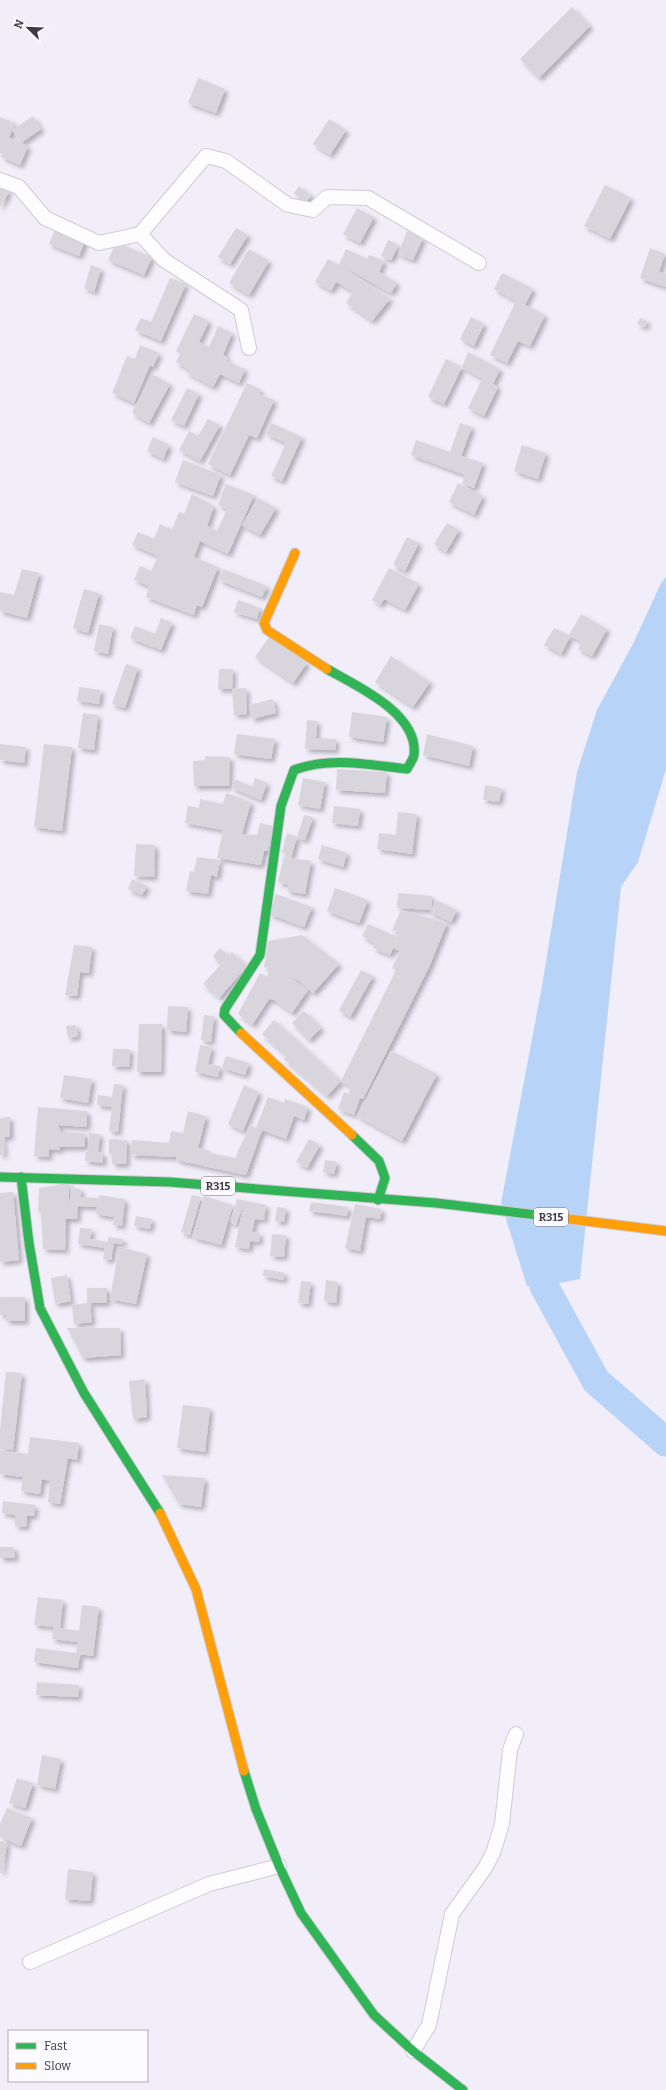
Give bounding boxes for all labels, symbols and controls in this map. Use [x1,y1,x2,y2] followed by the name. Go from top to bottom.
[8,8,48,48] north arrow
[12,17,27,31] text: N
[201,1177,235,1195] road number: R315
[534,1208,568,1226] road number: R315
[8,2030,148,2082] legend
[44,2039,68,2053] text: Fast
[44,2059,71,2073] text: Slow

